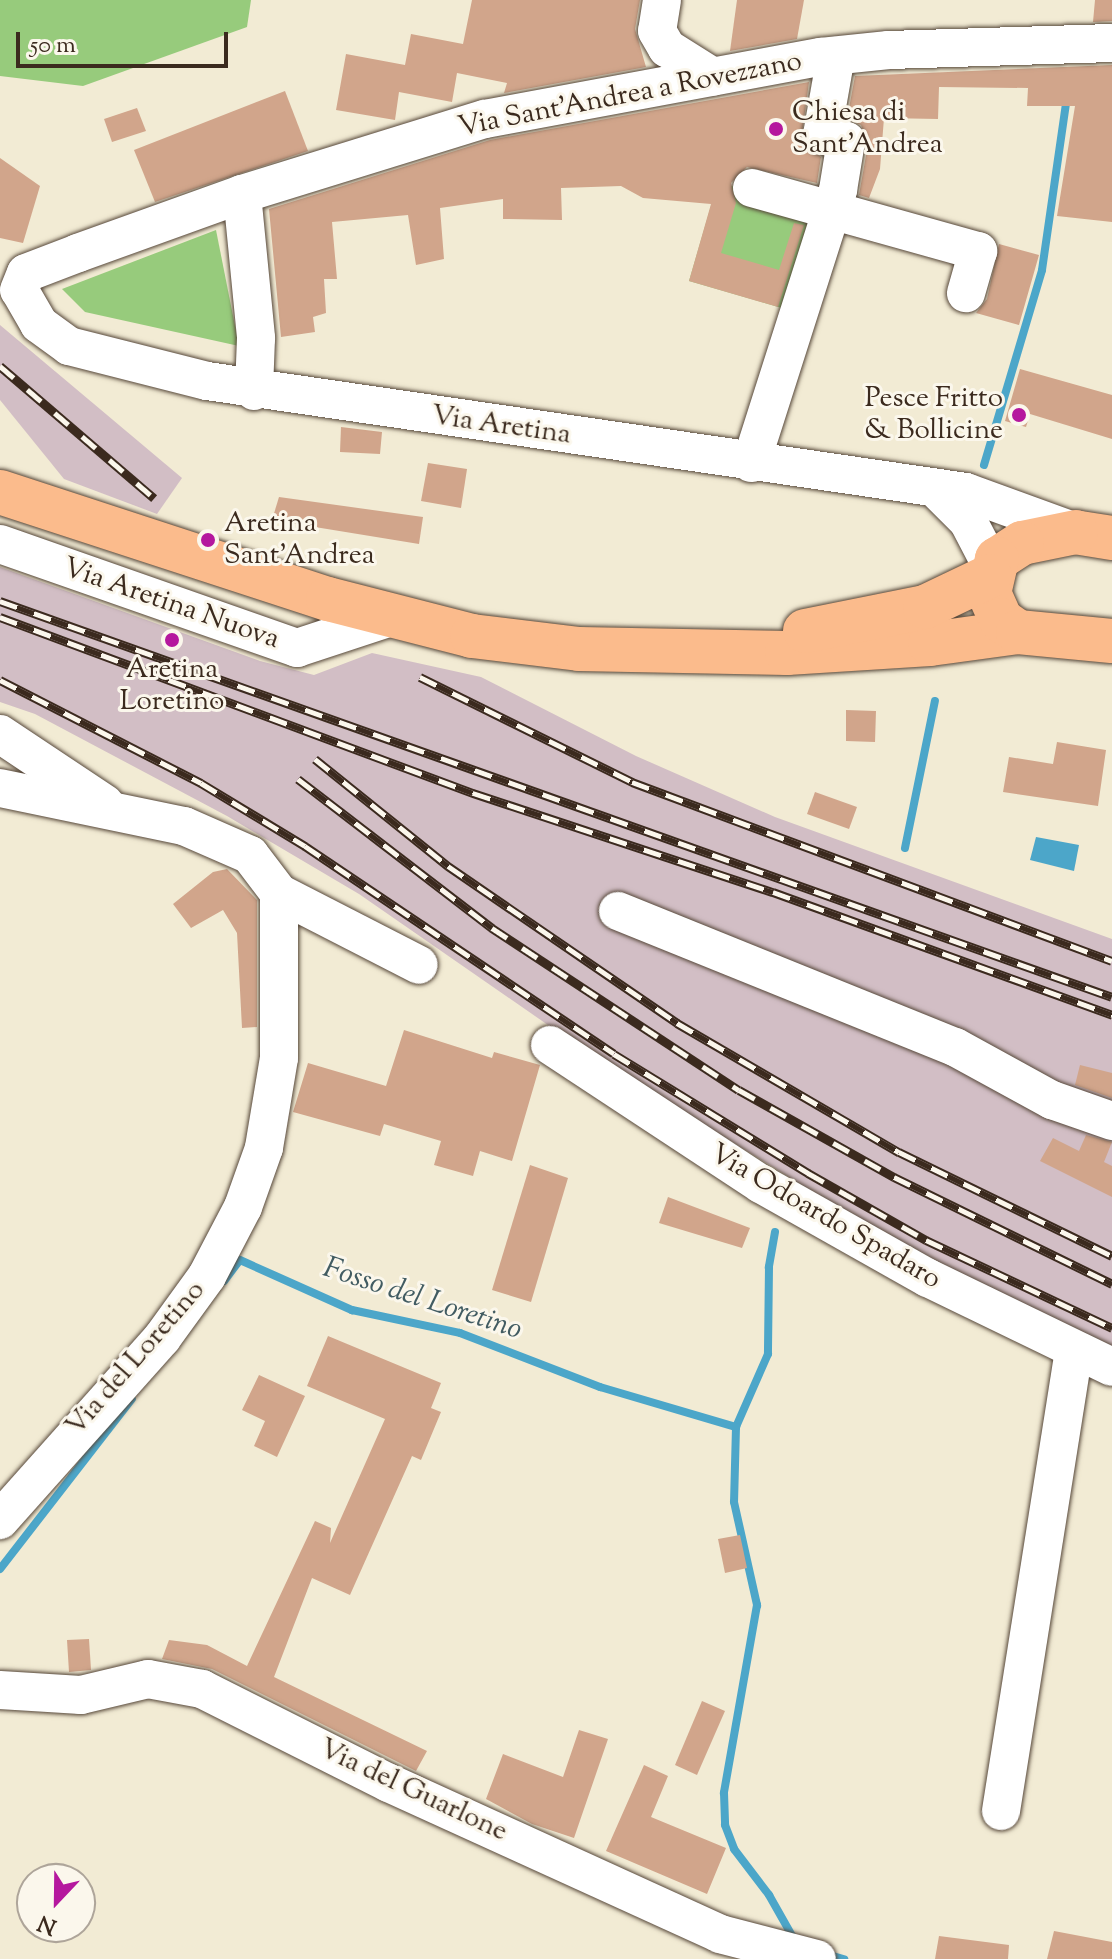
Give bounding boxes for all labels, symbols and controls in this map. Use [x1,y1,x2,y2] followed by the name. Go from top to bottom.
[20,16,232,66] scale bar
[30,29,76,63] text: 50 m
[455,45,805,145] street label: Via Sant'Andrea a Rovezzano
[792,96,943,162] place label: Chiesa di Sant'Andrea
[767,120,785,138] marker: Chiesa di Sant'Andrea
[864,382,1003,448] place label: Pesce Fritto & Bollicine
[429,400,573,452] street label: Via Aretina
[1010,406,1028,424] marker: Pesce Fritto & Bollicine
[224,507,375,573] place label: Aretina Sant'Andrea
[199,531,217,549] marker: Aretina Sant'Andrea
[58,551,284,657] street label: Via Aretina Nuova
[163,631,181,649] marker: Aretina Loretino
[120,653,224,719] place label: Aretina Loretino
[703,1137,947,1297] street label: Via Odoardo Spadaro
[318,1251,526,1349] water label: Fosso del Loretino
[59,1275,213,1443] street label: Via del Loretino
[313,1733,513,1849] street label: Via del Guarlone
[16,1863,96,1943] north arrow
[34,1905,62,1942] text: N

